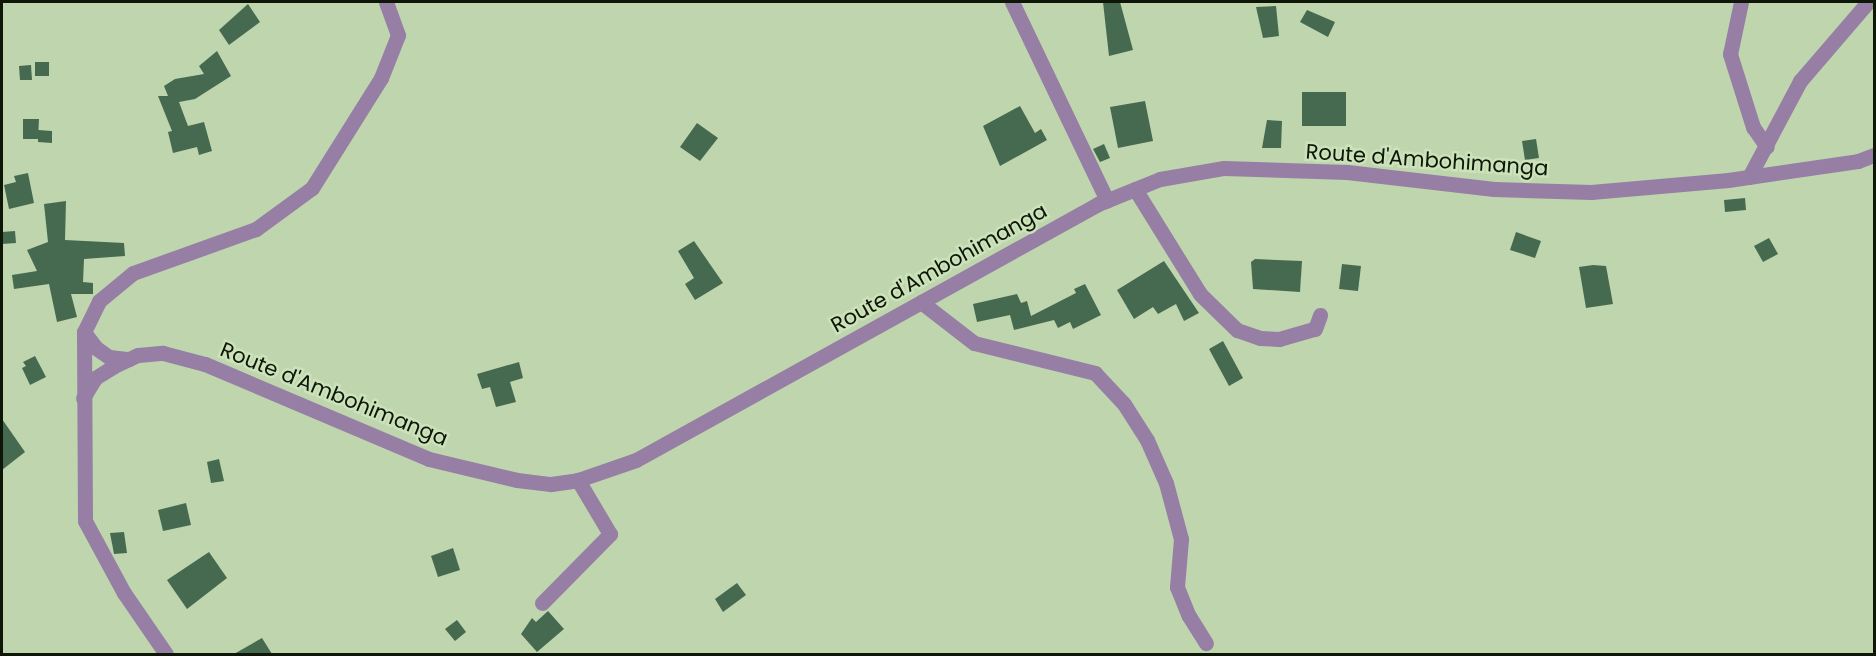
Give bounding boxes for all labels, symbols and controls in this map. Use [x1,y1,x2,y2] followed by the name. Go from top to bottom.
[1305,139,1549,181] street label: Route d'Ambohimanga
[827,198,1051,338] street label: Route d'Ambohimanga
[217,337,451,451] street label: Route d'Ambohimanga

